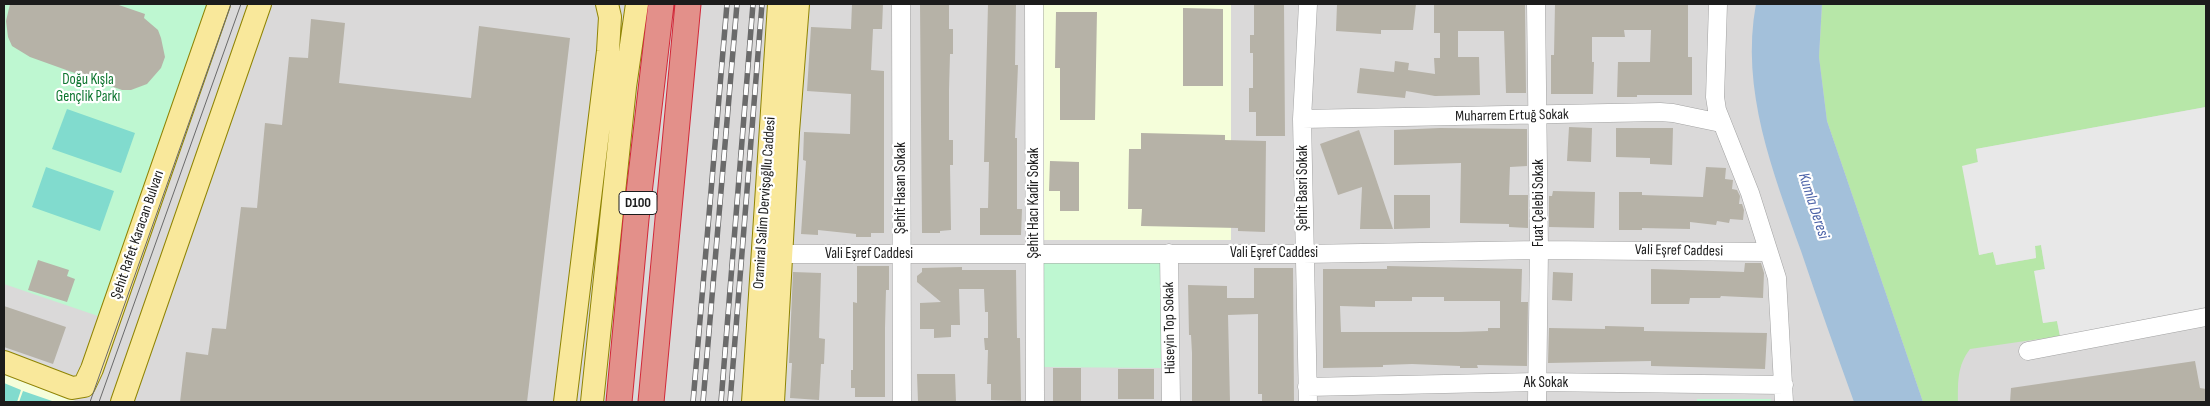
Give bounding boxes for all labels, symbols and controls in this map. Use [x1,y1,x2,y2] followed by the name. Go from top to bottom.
[56,71,120,106] park label: Doğu Kışla Gençlik Parkı
[1455,106,1569,126] street label: Muharrem Ertuğ Sokak
[750,116,780,290] street label: Oramiral Salim Dervişoğllu Caddesi
[892,142,910,234] street label: Şehit Hasan Sokak
[1294,145,1312,231] street label: Şehit Basri Sokak
[1025,147,1043,259] street label: Şehit Hacı Kadir Sokak
[1530,159,1548,247] street label: Fuat Çelebi Sokak
[108,168,168,302] street label: Şehit Rafet Karacan Bulvarı
[1793,171,1833,241] water label: Kumla Deresi
[619,192,657,214] road number: D100
[1635,241,1723,261] street label: Vali Eşref Caddesi
[1230,244,1318,262] street label: Vali Eşref Caddesi
[825,245,913,263] street label: Vali Eşref Caddesi
[1160,282,1180,374] street label: Hüseyin Top Sokak
[1524,374,1568,392] street label: Ak Sokak

